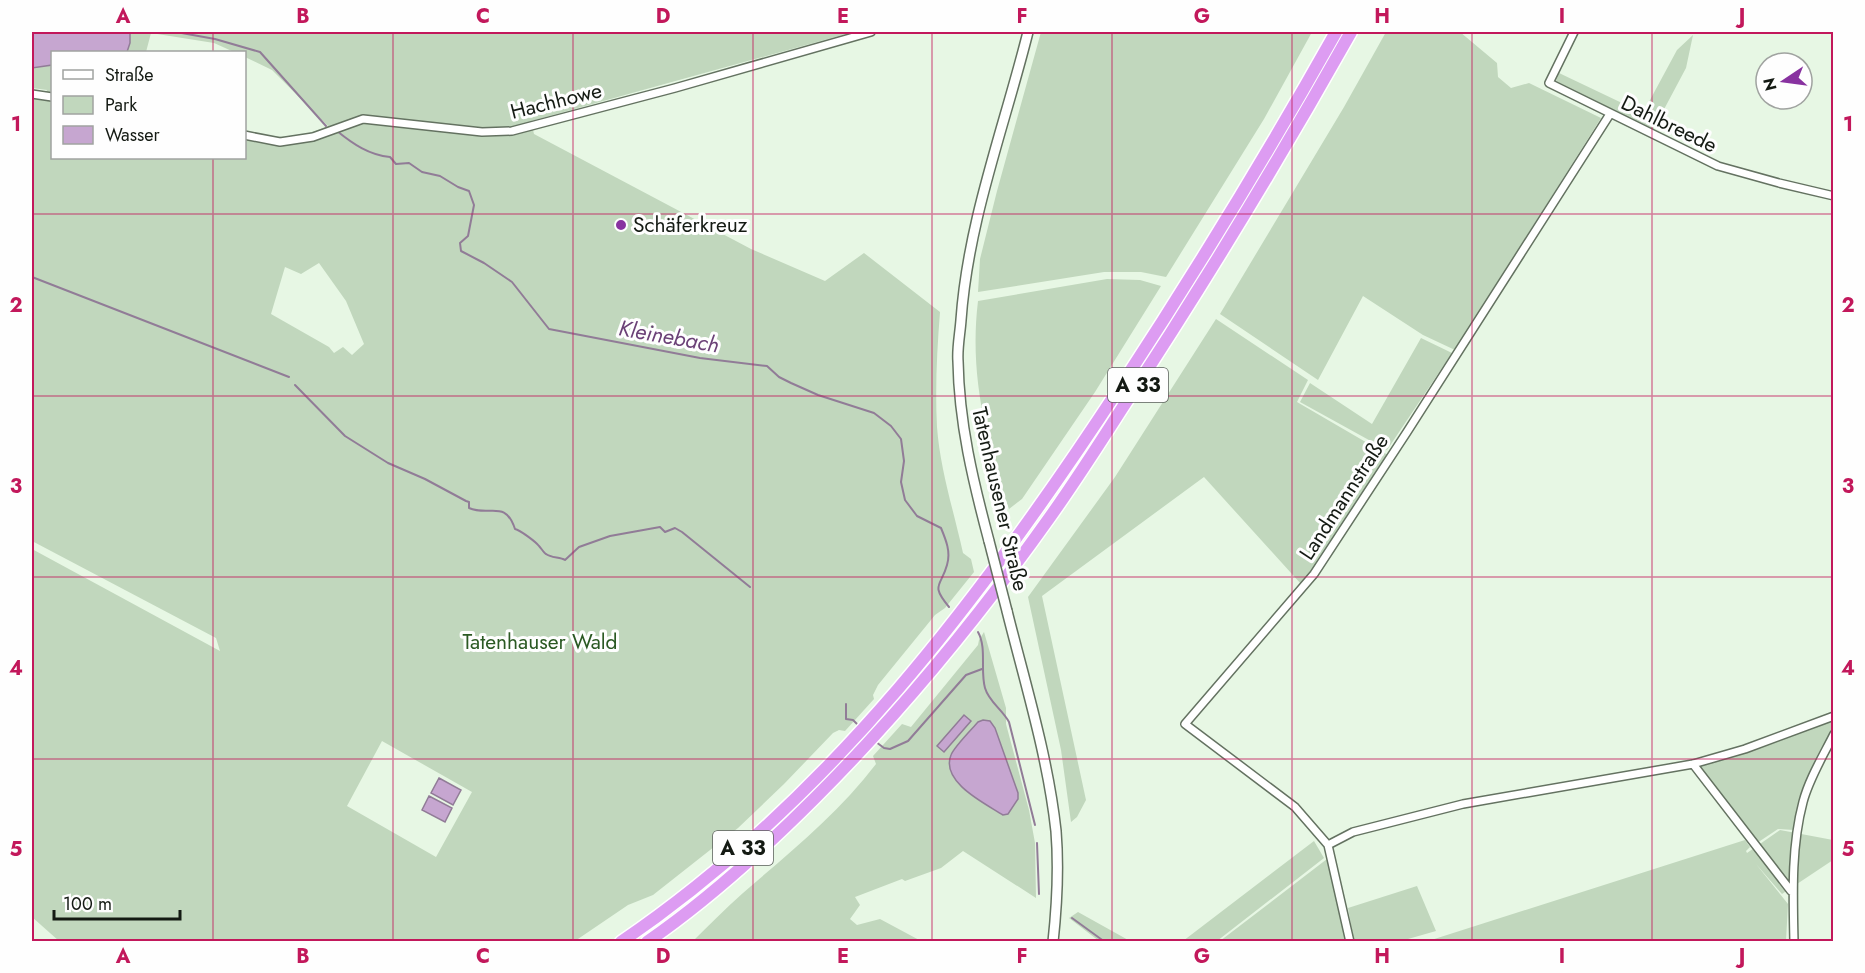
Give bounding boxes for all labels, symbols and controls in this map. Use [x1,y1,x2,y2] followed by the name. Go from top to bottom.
[115,2,131,31] text: A
[296,2,310,31] text: B
[476,2,490,31] text: C
[656,2,670,31] text: D
[837,2,849,31] text: E
[1016,2,1028,31] text: F
[1194,2,1210,31] text: G
[1374,2,1390,31] text: H
[1559,2,1565,31] text: I
[1735,2,1745,31] text: J
[51,51,246,159] legend
[1754,51,1814,111] north arrow
[105,62,153,88] text: Straße
[507,75,605,127] street label: Hachhowe
[1757,75,1783,93] text: N
[1616,88,1722,160] street label: Dahlbreede
[105,92,137,118] text: Park
[11,110,21,139] text: 1
[1843,110,1853,139] text: 1
[105,122,160,148] text: Wasser
[633,210,748,240] place label: Schäferkreuz
[614,218,628,232] marker: Schäferkreuz
[9,291,23,320] text: 2
[1841,291,1855,320] text: 2
[616,311,722,361] water label: Kleinebach
[1108,368,1168,402] road number: A 33
[964,404,1036,594] street label: Tatenhausener Straße
[1292,428,1396,566] street label: Landmannstraße
[10,472,22,501] text: 3
[1842,472,1854,501] text: 3
[462,627,618,657] park label: Tatenhauser Wald
[9,654,23,683] text: 4
[1841,654,1855,683] text: 4
[713,831,773,865] road number: A 33
[10,835,23,864] text: 5
[1842,835,1855,864] text: 5
[54,883,180,921] scale bar
[63,891,112,917] text: 100 m
[115,942,131,971] text: A
[296,942,310,971] text: B
[476,942,490,971] text: C
[656,942,670,971] text: D
[837,942,849,971] text: E
[1016,942,1028,971] text: F
[1194,942,1210,971] text: G
[1374,942,1390,971] text: H
[1559,942,1565,971] text: I
[1735,942,1745,971] text: J

